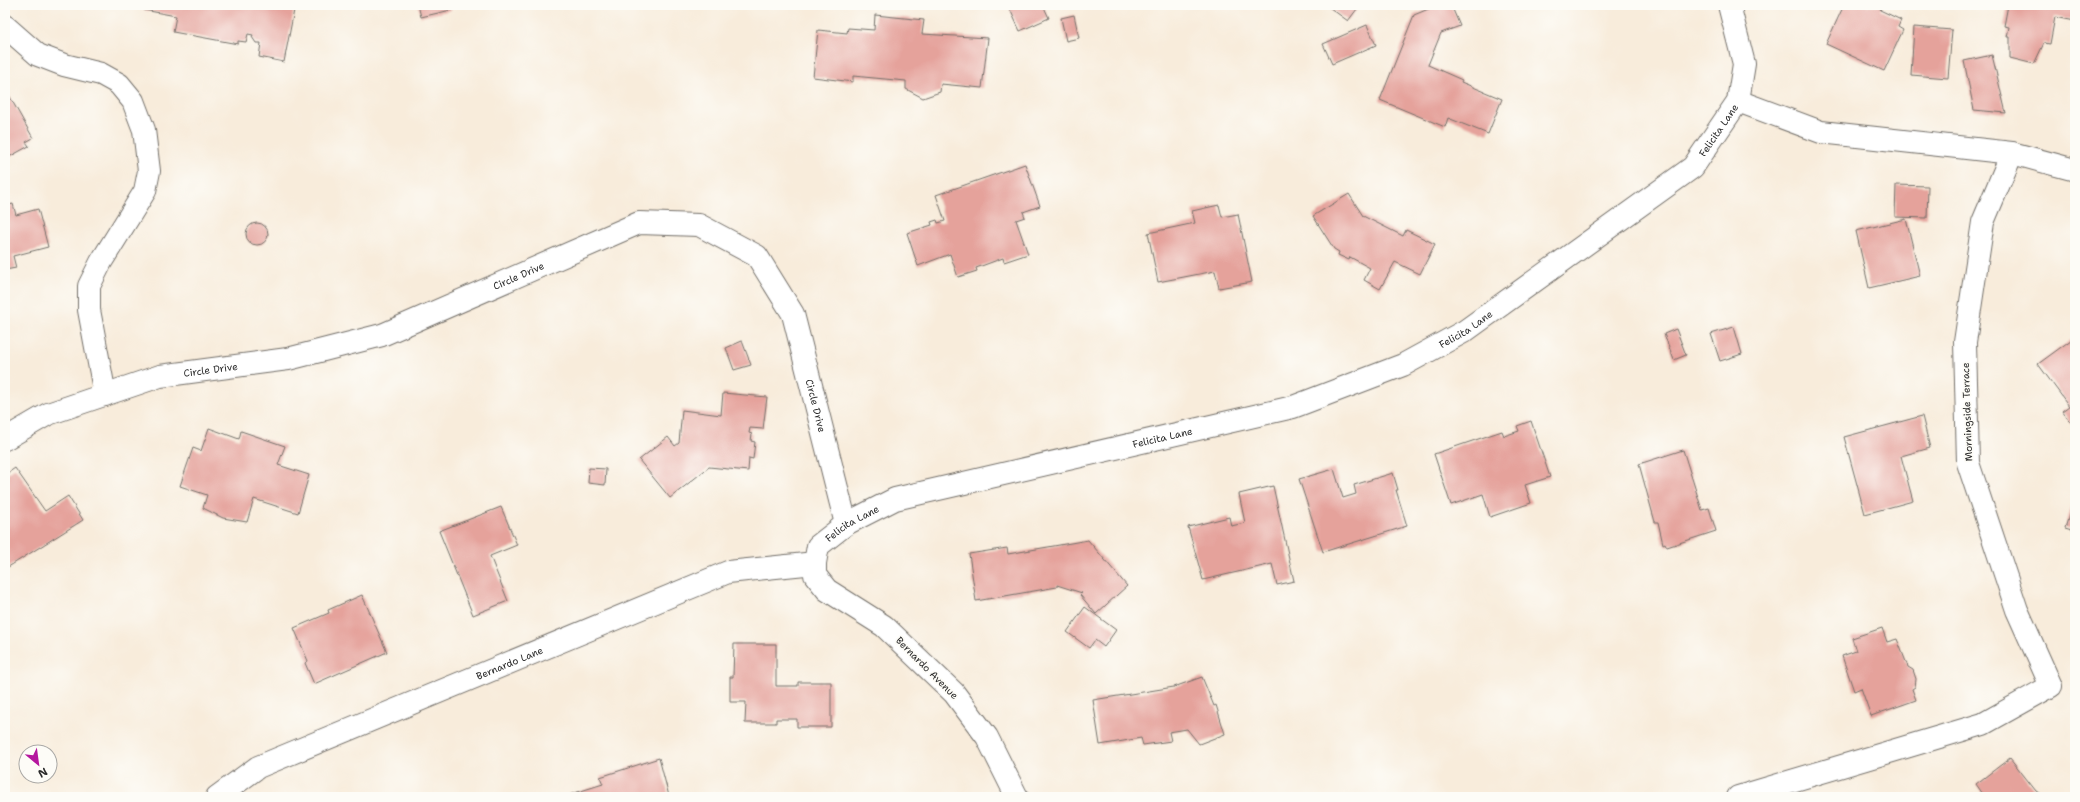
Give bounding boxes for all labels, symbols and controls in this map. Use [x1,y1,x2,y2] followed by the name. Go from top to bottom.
[1696,101,1741,159] street label: Felicita Lane
[491,259,546,292] street label: Circle Drive
[1436,307,1495,351] street label: Felicita Lane
[183,359,239,379] street label: Circle Drive
[1959,362,1975,462] street label: Morningside Terrace
[803,378,829,434] street label: Circle Drive
[1131,424,1194,450] street label: Felicita Lane
[822,502,881,545] street label: Felicita Lane
[893,634,961,702] street label: Bernardo Avenue
[474,643,545,682] street label: Bernardo Lane
[18,744,58,784] north arrow
[35,764,50,781] text: N

